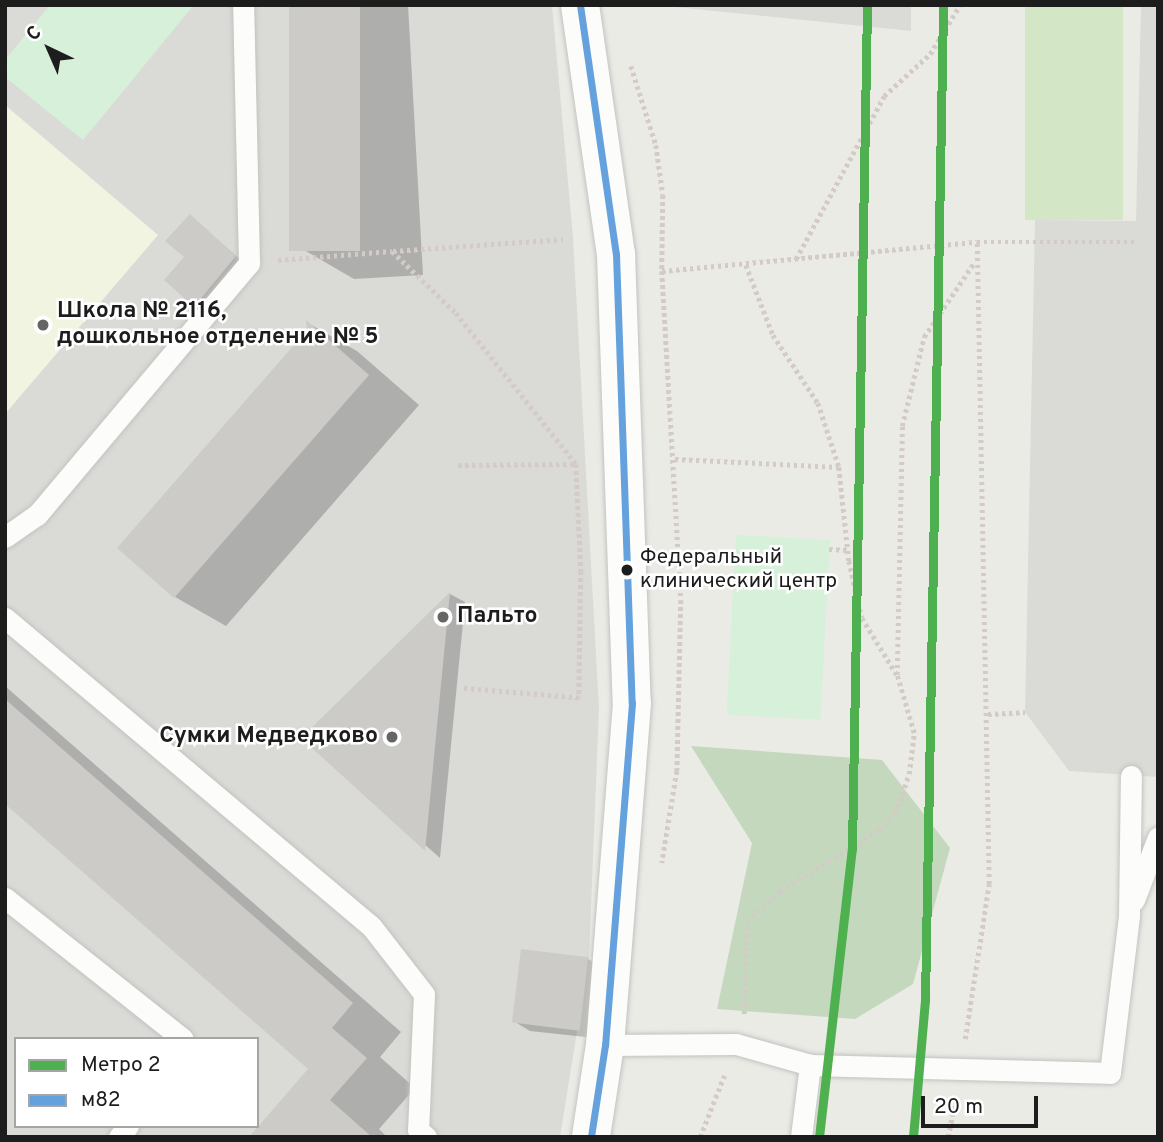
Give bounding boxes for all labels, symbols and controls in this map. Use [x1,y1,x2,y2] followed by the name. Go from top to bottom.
[14,14,84,84] north arrow
[22,21,47,47] text: С
[57,298,379,352] place label: Школа № 2116, дошкольное отделение № 5
[35,317,51,333] marker: Школа № 2116, дошкольное отделение № 5
[640,545,837,595] place label: Федеральный клинический центр
[620,563,634,577] marker: Федеральный клинический центр
[457,603,538,631] place label: Пальто
[435,609,451,625] marker: Пальто
[159,723,378,751] place label: Сумки Медведково
[384,729,400,745] marker: Сумки Медведково
[14,1037,259,1128] legend
[81,1052,161,1079] text: Метро 2
[925,1082,1042,1126] scale bar
[81,1087,121,1114] text: м82
[934,1094,983,1121] text: 20 m

